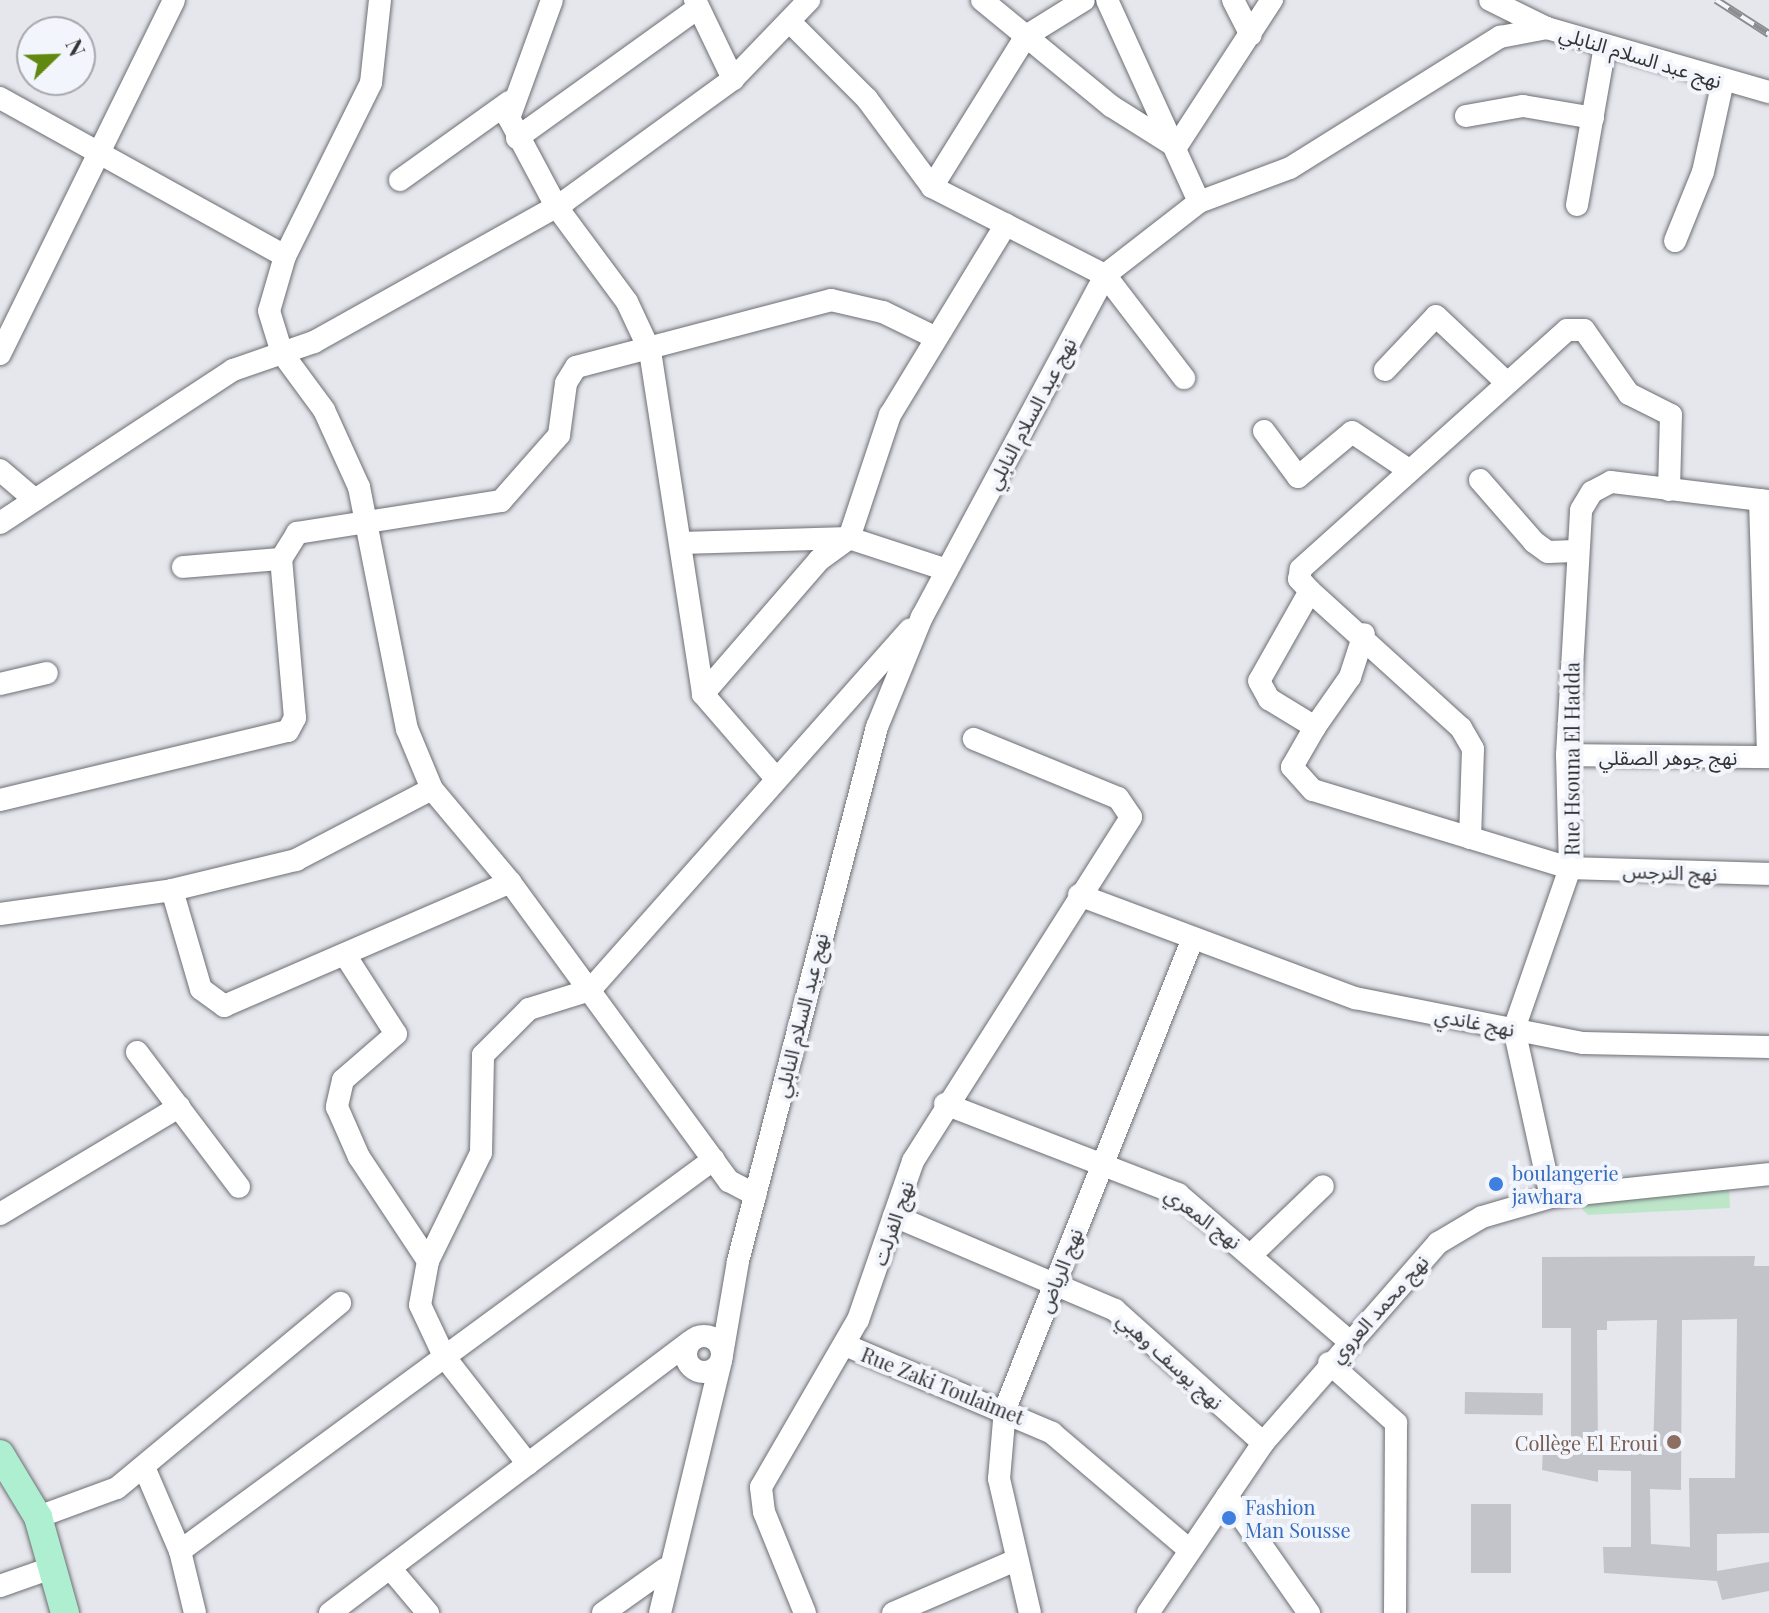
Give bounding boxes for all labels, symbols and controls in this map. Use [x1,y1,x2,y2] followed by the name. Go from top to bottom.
[16,16,96,96] north arrow
[1557,20,1725,92] street label: نهج عبد السلام النابلي
[59,34,93,61] text: N
[980,333,1080,493] street label: نهج عبد السلام النابلي
[1559,662,1583,856] street label: Rue Hsouna El Hadda
[1599,744,1737,768] street label: نهج جوهر الصقلي
[1622,857,1718,885] street label: نهج النرجس
[768,930,832,1100] street label: نهج عبد السلام النابلي
[1433,1002,1517,1040] street label: نهج غاندي
[1512,1160,1619,1207] place label: boulangerie jawhara
[1487,1175,1505,1193] marker: boulangerie jawhara
[866,1178,918,1268] street label: نهج الفرلت
[1161,1181,1247,1253] street label: نهج المعري
[1031,1224,1087,1316] street label: نهج الرياض
[1323,1249,1433,1367] street label: نهج محمد العروي
[1113,1306,1229,1414] street label: نهج يوسف وهبي
[858,1341,1028,1429] street label: Rue Zaki Toulaimet
[1515,1430,1658,1454] place label: Collège El Eroui
[1665,1433,1683,1451] marker: Collège El Eroui
[1245,1494,1351,1541] place label: Fashion Man Sousse
[1220,1509,1238,1527] marker: Fashion Man Sousse

